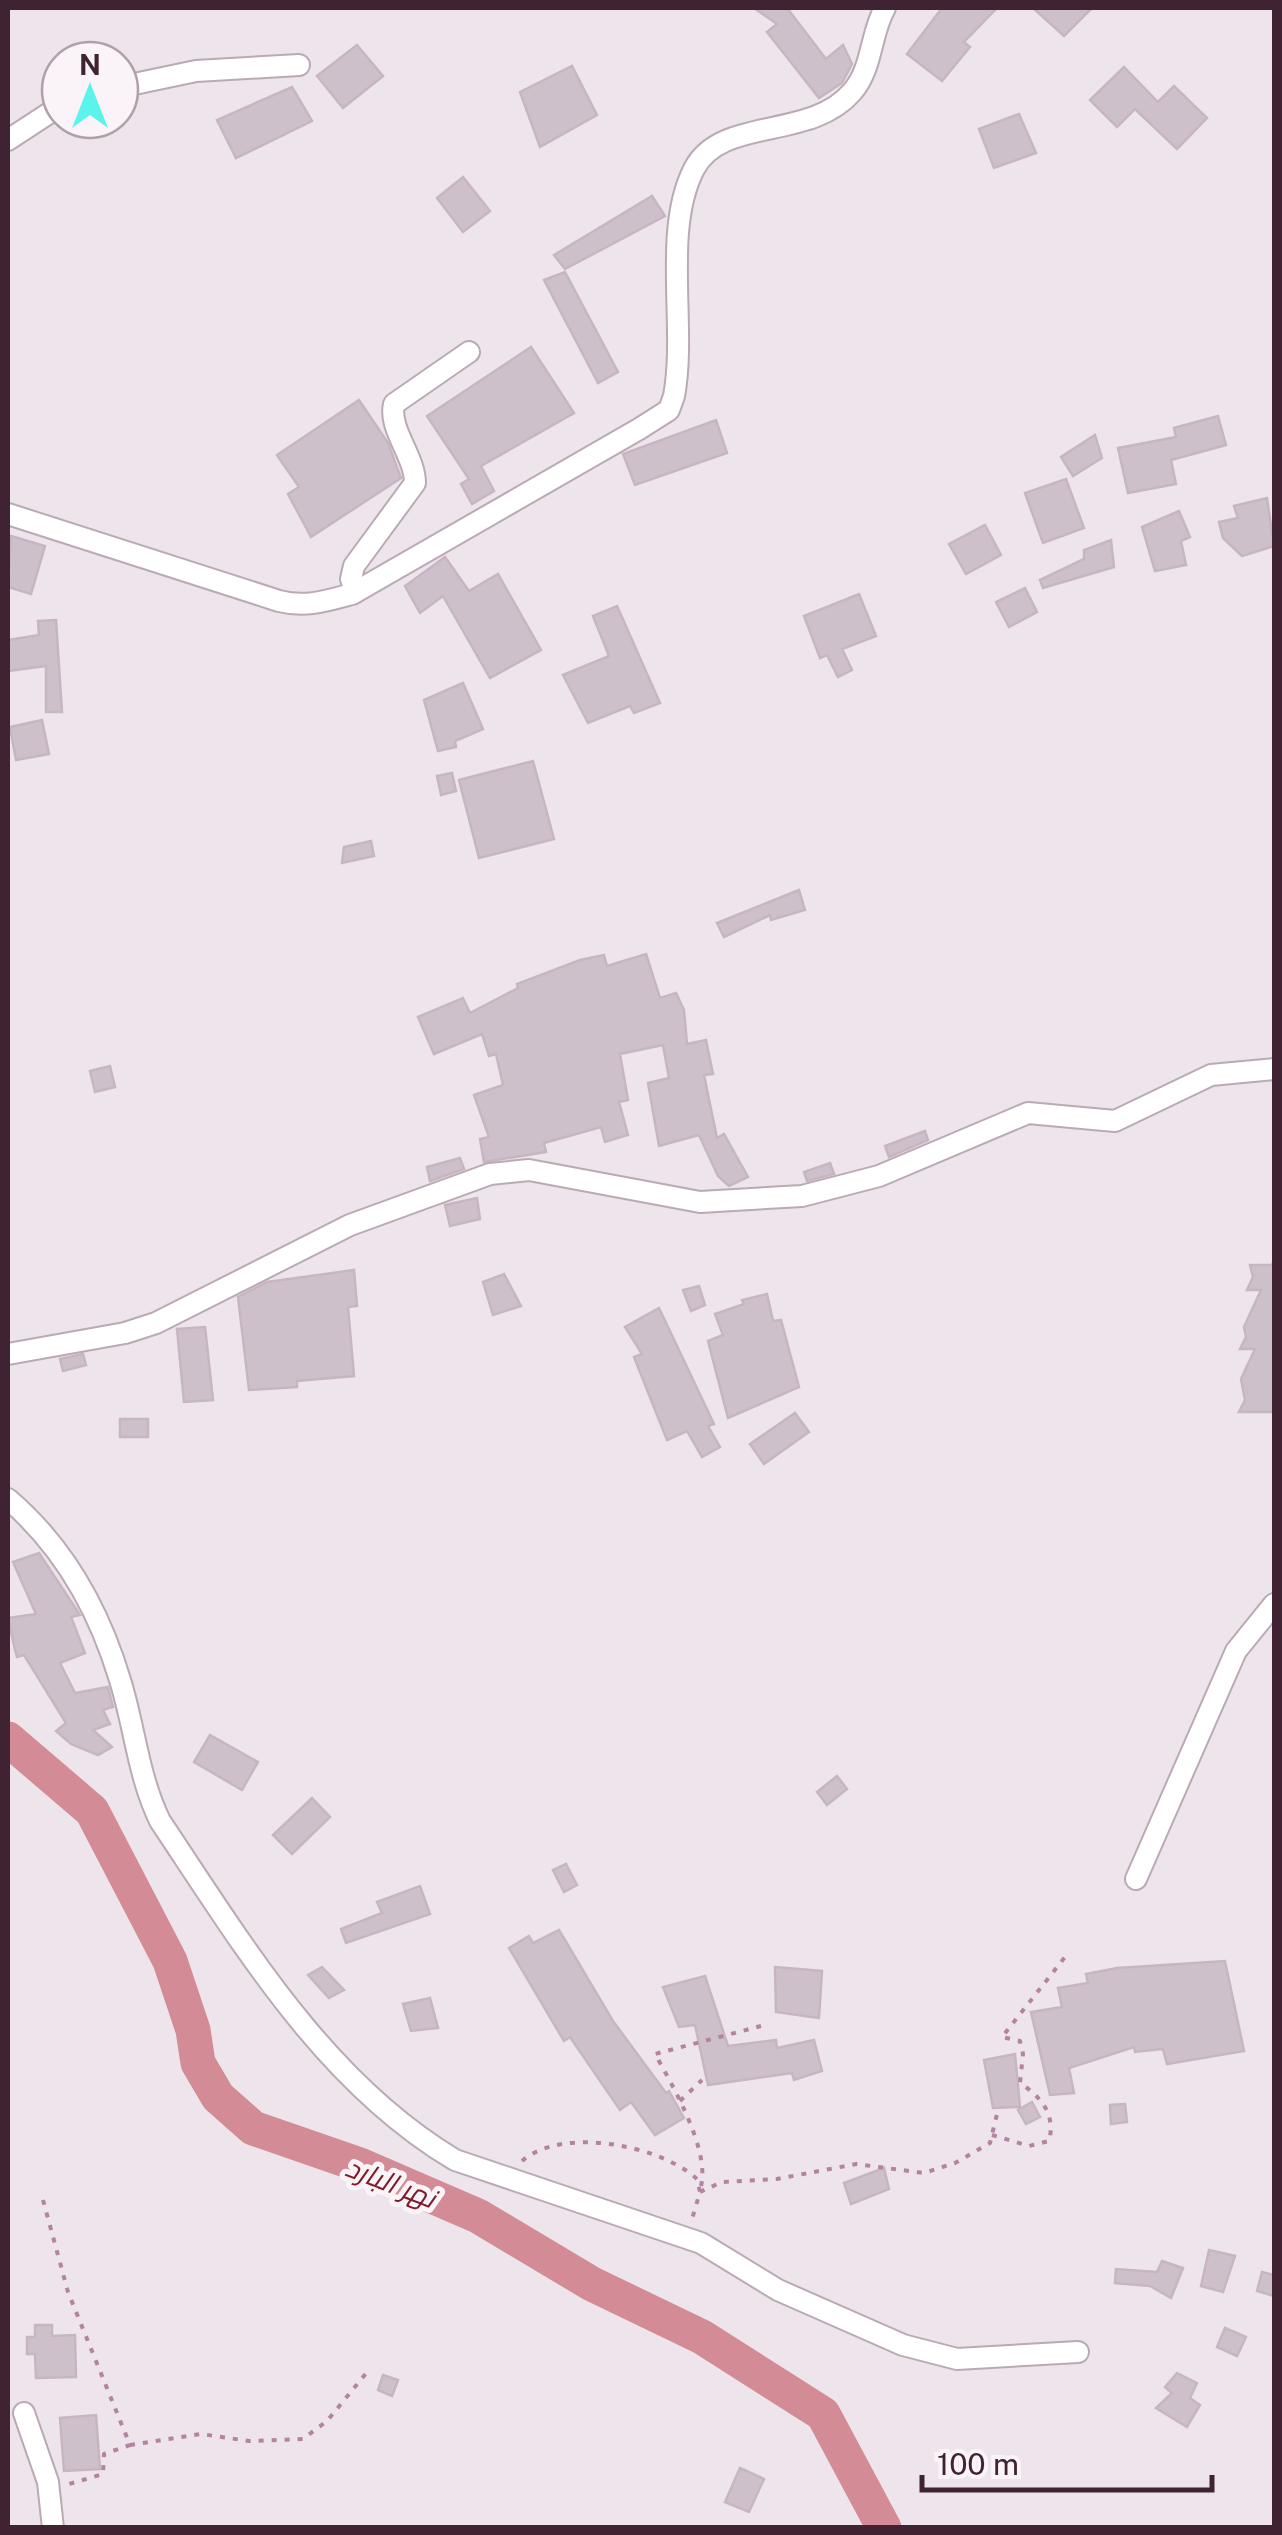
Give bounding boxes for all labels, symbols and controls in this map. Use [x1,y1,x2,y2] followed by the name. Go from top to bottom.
[40,40,140,140] north arrow
[79,48,101,81] text: N
[341,2150,443,2216] water label: نهر البارد
[922,2430,1212,2492] scale bar
[937,2446,1019,2482] text: 100 m

